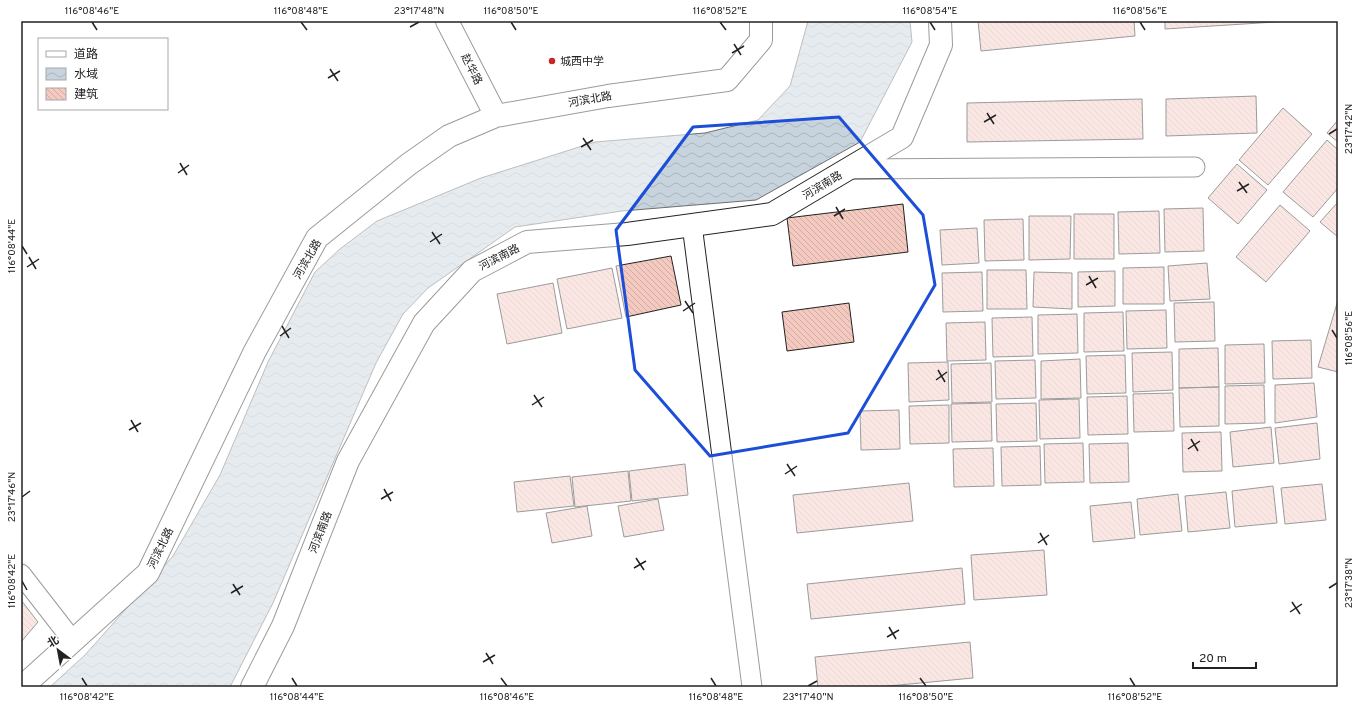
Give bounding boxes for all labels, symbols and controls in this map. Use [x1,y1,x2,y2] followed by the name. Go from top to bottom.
[65,5,119,18] text: 116°08'46"E
[274,5,328,18] text: 116°08'48"E
[394,5,444,18] text: 23°17'48"N
[484,5,538,18] text: 116°08'50"E
[693,5,747,18] text: 116°08'52"E
[903,5,957,18] text: 116°08'54"E
[1113,5,1167,18] text: 116°08'56"E
[38,38,168,110] legend
[74,47,98,63] text: 道路
[457,52,485,87] street label: 赵华路
[560,55,604,69] place label: 城西中学
[547,56,557,66] marker: 城西中学
[74,67,98,83] text: 水域
[74,87,98,103] text: 建筑
[567,89,613,111] street label: 河滨北路
[1343,104,1356,154] text: 23°17'42"N
[800,169,845,203] street label: 河滨南路
[6,219,19,273] text: 116°08'44"E
[291,237,325,282] street label: 河滨北路
[477,242,522,274] street label: 河滨南路
[1343,311,1356,365] text: 116°08'56"E
[6,472,19,522] text: 23°17'46"N
[307,509,335,555] street label: 河滨南路
[145,526,177,571] street label: 河滨北路
[6,554,19,608] text: 116°08'42"E
[1343,558,1356,608] text: 23°17'38"N
[38,630,78,670] north arrow
[45,634,62,651] text: 北
[1193,644,1256,670] scale bar
[1199,651,1227,667] text: 20 m
[60,691,114,704] text: 116°08'42"E
[270,691,324,704] text: 116°08'44"E
[480,691,534,704] text: 116°08'46"E
[689,691,743,704] text: 116°08'48"E
[782,691,834,704] text: 23°17'40"N
[899,691,953,704] text: 116°08'50"E
[1108,691,1162,704] text: 116°08'52"E

